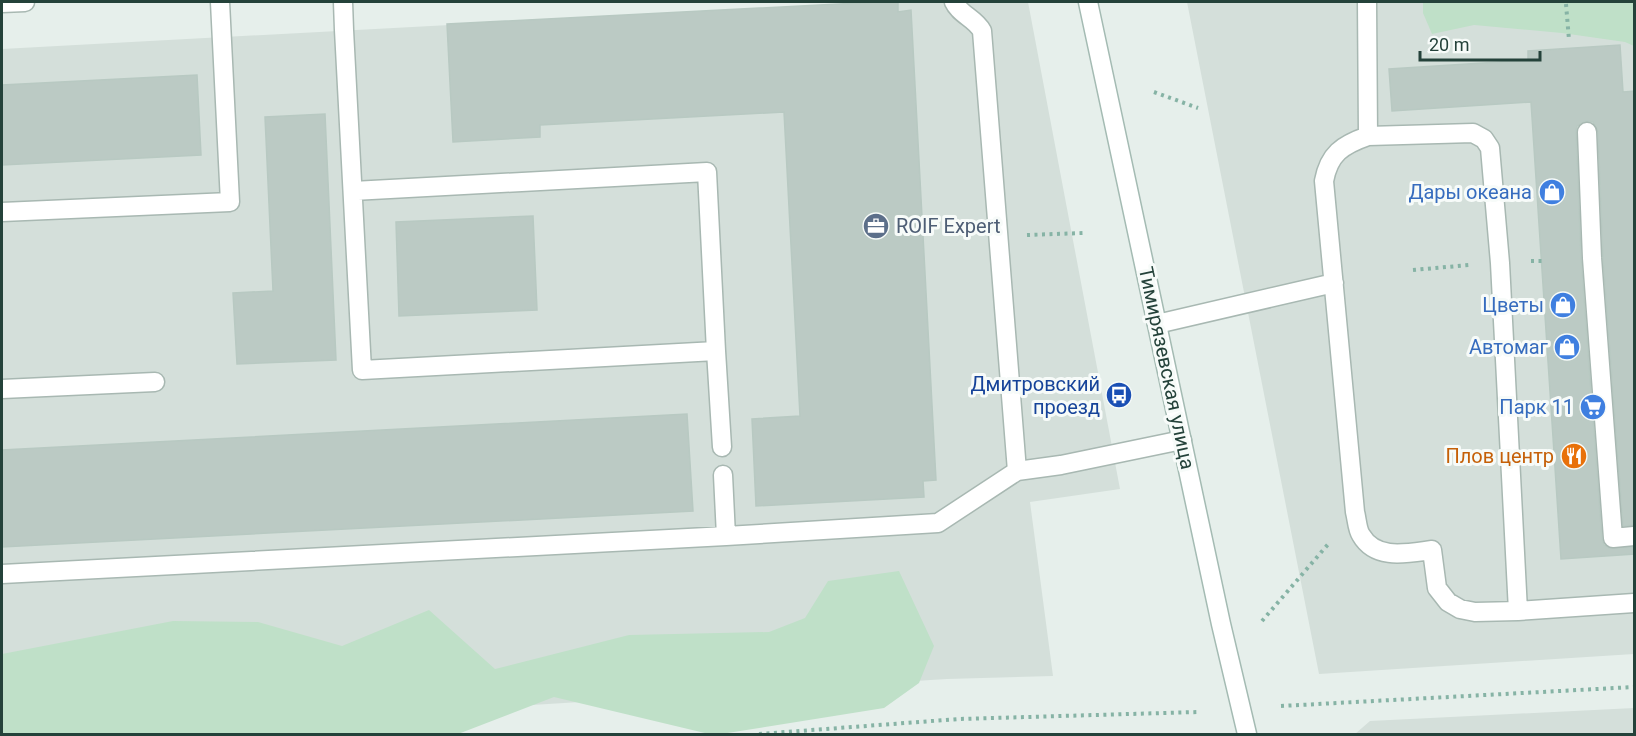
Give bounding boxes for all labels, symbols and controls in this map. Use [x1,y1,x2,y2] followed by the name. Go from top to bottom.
[1420,24,1540,62] scale bar
[1429,34,1469,55] text: 20 m
[1537,177,1567,207] shop icon: Дары океана
[1408,180,1532,204] place label: Дары океана
[861,211,891,241] office icon: ROIF Expert
[896,214,1000,238] place label: ROIF Expert
[1134,265,1200,471] street label: Тимирязевская улица
[1548,290,1578,320] shop icon: Цветы
[1482,293,1544,317] place label: Цветы
[1552,332,1582,362] shop icon: Автомаг
[1469,335,1549,359] place label: Автомаг
[971,372,1100,419] place label: Дмитровский проезд
[1104,380,1134,410] bus stop icon: Дмитровский проезд
[1578,392,1608,422] supermarket icon: Парк 11
[1499,395,1574,419] place label: Парк 11
[1559,441,1589,471] restaurant icon: Плов центр
[1446,444,1554,468] place label: Плов центр

